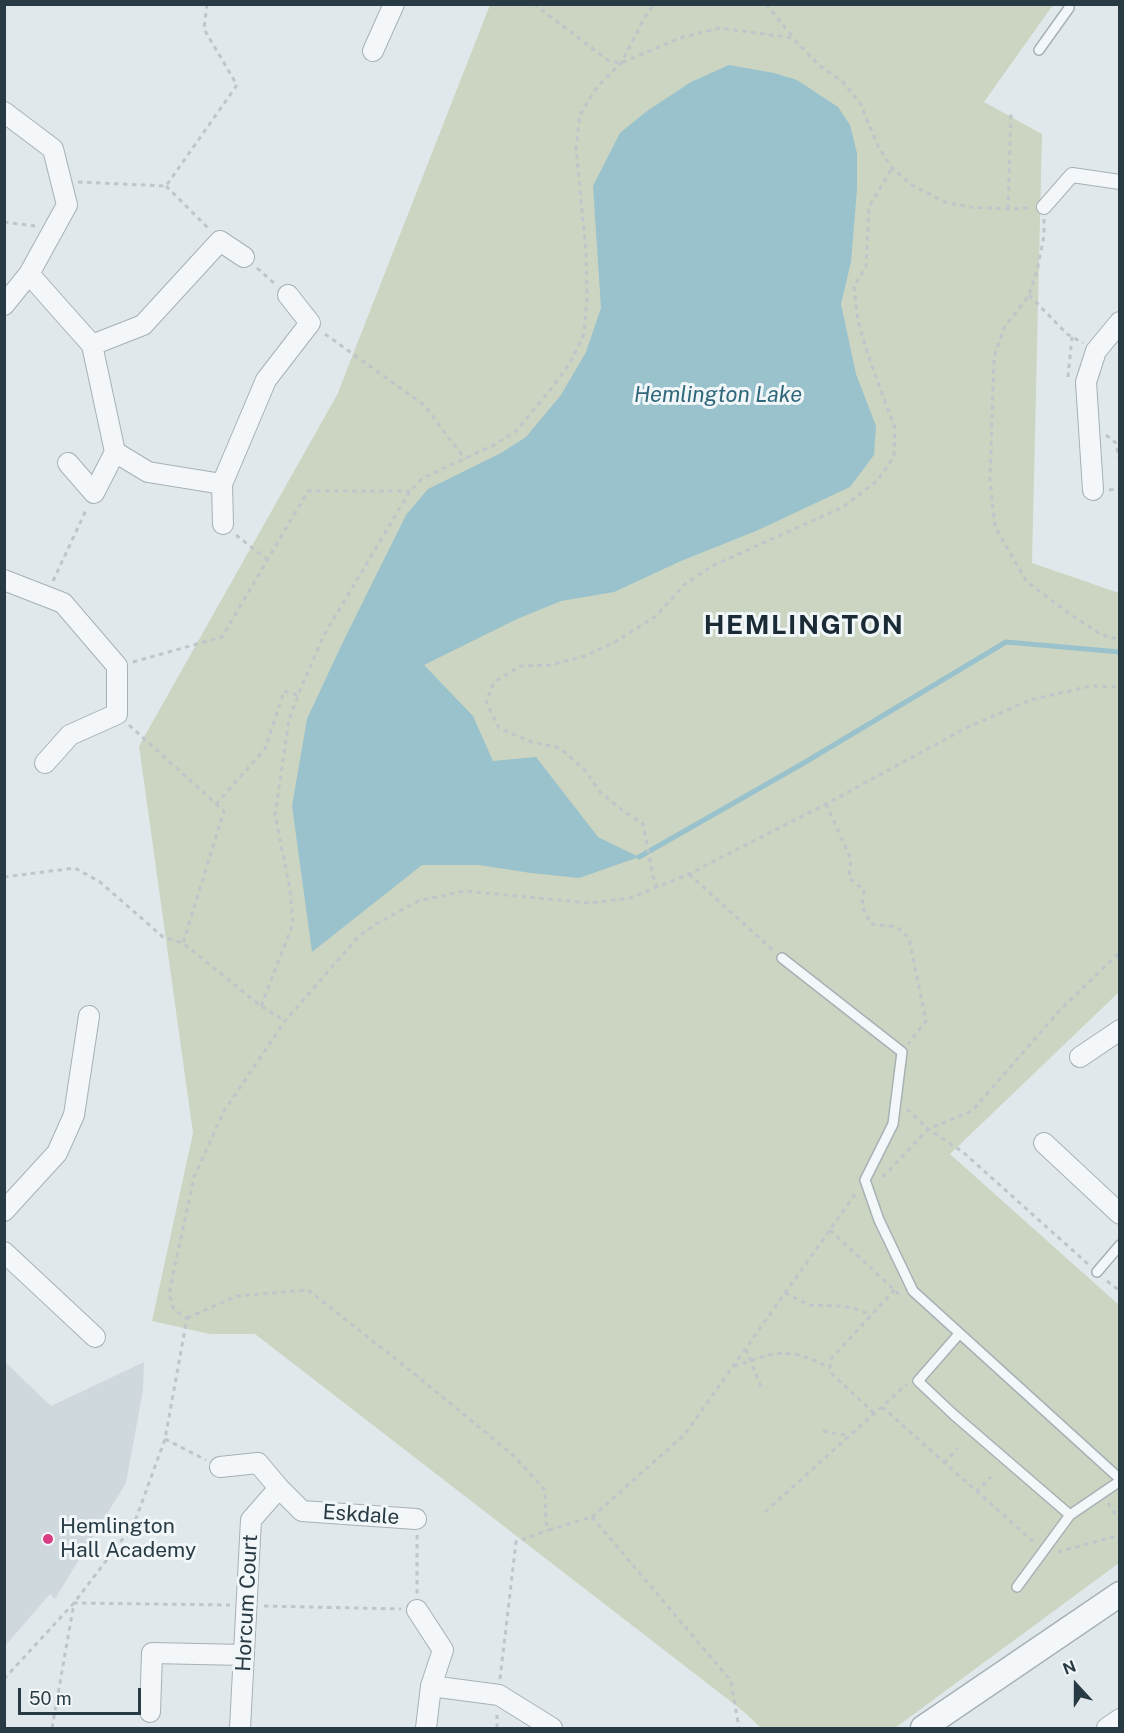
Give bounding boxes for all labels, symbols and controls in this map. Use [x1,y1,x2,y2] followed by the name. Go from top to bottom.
[634,382,802,408] water label: Hemlington Lake
[704,610,904,642] district label: HEMLINGTON
[322,1500,400,1530] street label: Eskdale
[60,1514,196,1564] place label: Hemlington Hall Academy
[41,1532,55,1546] marker: Hemlington Hall Academy
[231,1534,263,1672] street label: Horcum Court
[1046,1655,1106,1715] north arrow
[1060,1657,1079,1679] text: N
[21,1676,144,1714] scale bar
[29,1688,72,1709] text: 50 m

